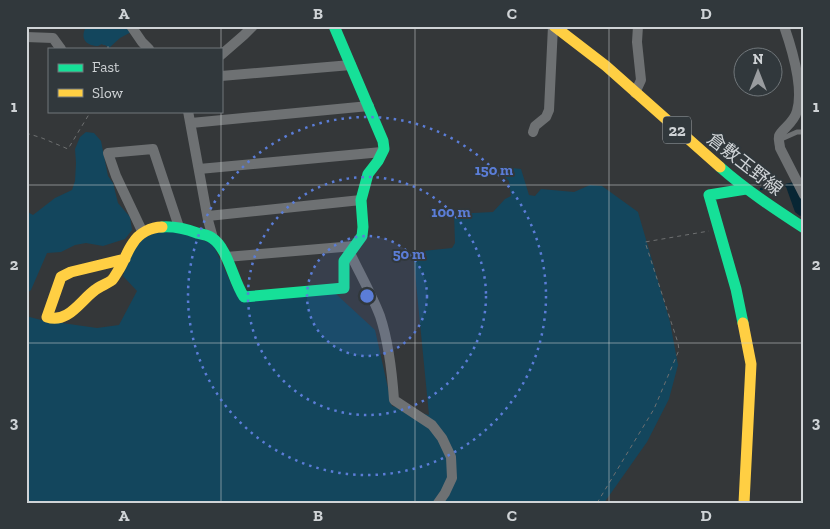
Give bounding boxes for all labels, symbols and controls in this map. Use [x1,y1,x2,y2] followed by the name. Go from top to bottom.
[119,4,130,23] text: A
[313,4,323,23] text: B
[507,4,517,23] text: C
[700,4,712,23] text: D
[48,48,222,112] legend
[732,48,782,98] north arrow
[753,51,764,68] text: N
[92,58,120,76] text: Fast
[92,84,124,102] text: Slow
[11,97,18,116] text: 1
[813,97,820,116] text: 1
[663,116,691,144] road number: 22
[703,128,787,200] street label: 倉敷玉野線
[475,161,513,179] text: 150 m
[431,203,471,221] text: 100 m
[393,245,425,263] text: 50 m
[10,255,19,274] text: 2
[812,255,821,274] text: 2
[358,287,376,305] centre of rings
[10,413,19,432] text: 3
[812,413,821,432] text: 3
[119,506,130,525] text: A
[313,506,323,525] text: B
[507,506,517,525] text: C
[700,506,712,525] text: D

